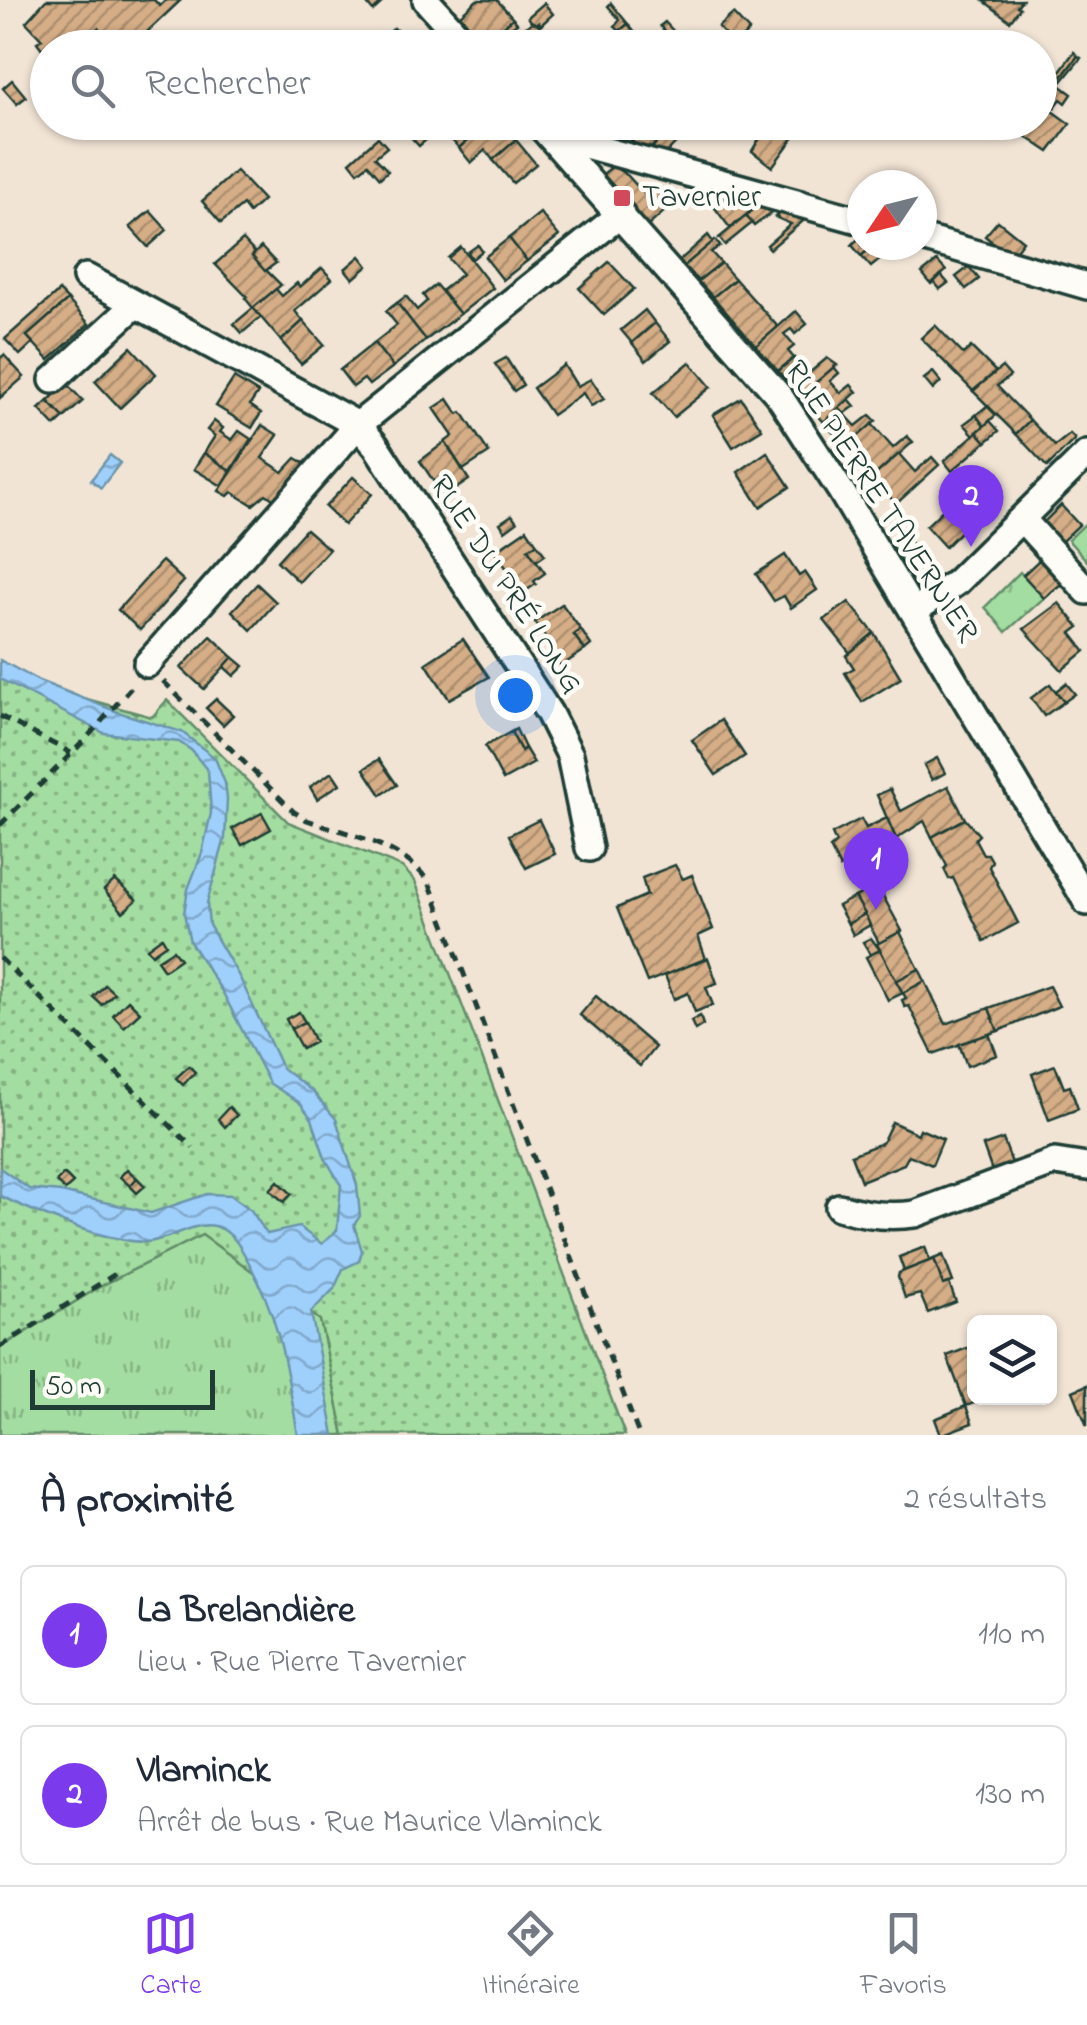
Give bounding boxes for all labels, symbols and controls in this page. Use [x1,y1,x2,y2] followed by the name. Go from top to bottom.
[30,30,1057,140] search box
[145,57,311,113] text: Rechercher
[65,58,120,113] icon: search
[847,170,937,260] north arrow
[642,175,761,222] place label: Tavernier
[611,187,633,209] marker: Tavernier
[771,352,989,653] street label: RUE PIERRE TAVERNIER
[938,464,1004,547] pin: 2
[416,466,594,704] street label: RUE DU PRÉ LONG
[490,670,541,721] your location
[844,828,908,910] pin: 1
[967,1315,1057,1405] map controls
[967,1315,1057,1405] button: layers
[30,1365,215,1410] scale bar
[45,1367,102,1408] text: 50 m
[40,1470,234,1531] text: À proximité
[904,1477,1047,1524] text: 2 résultats
[137,1584,355,1640] text: La Brelandière
[69,1612,80,1659] text: 1
[978,1612,1045,1659] text: 110 m
[137,1640,466,1687] text: Lieu · Rue Pierre Tavernier
[137,1744,270,1800] text: Vlaminck
[67,1772,82,1819] text: 2
[975,1772,1045,1819] text: 130 m
[137,1800,602,1847] text: Arrêt de bus · Rue Maurice Vlaminck
[140,1906,201,2007] tab: Carte
[482,1906,579,2007] tab: Itinéraire
[860,1906,947,2007] tab: Favoris

